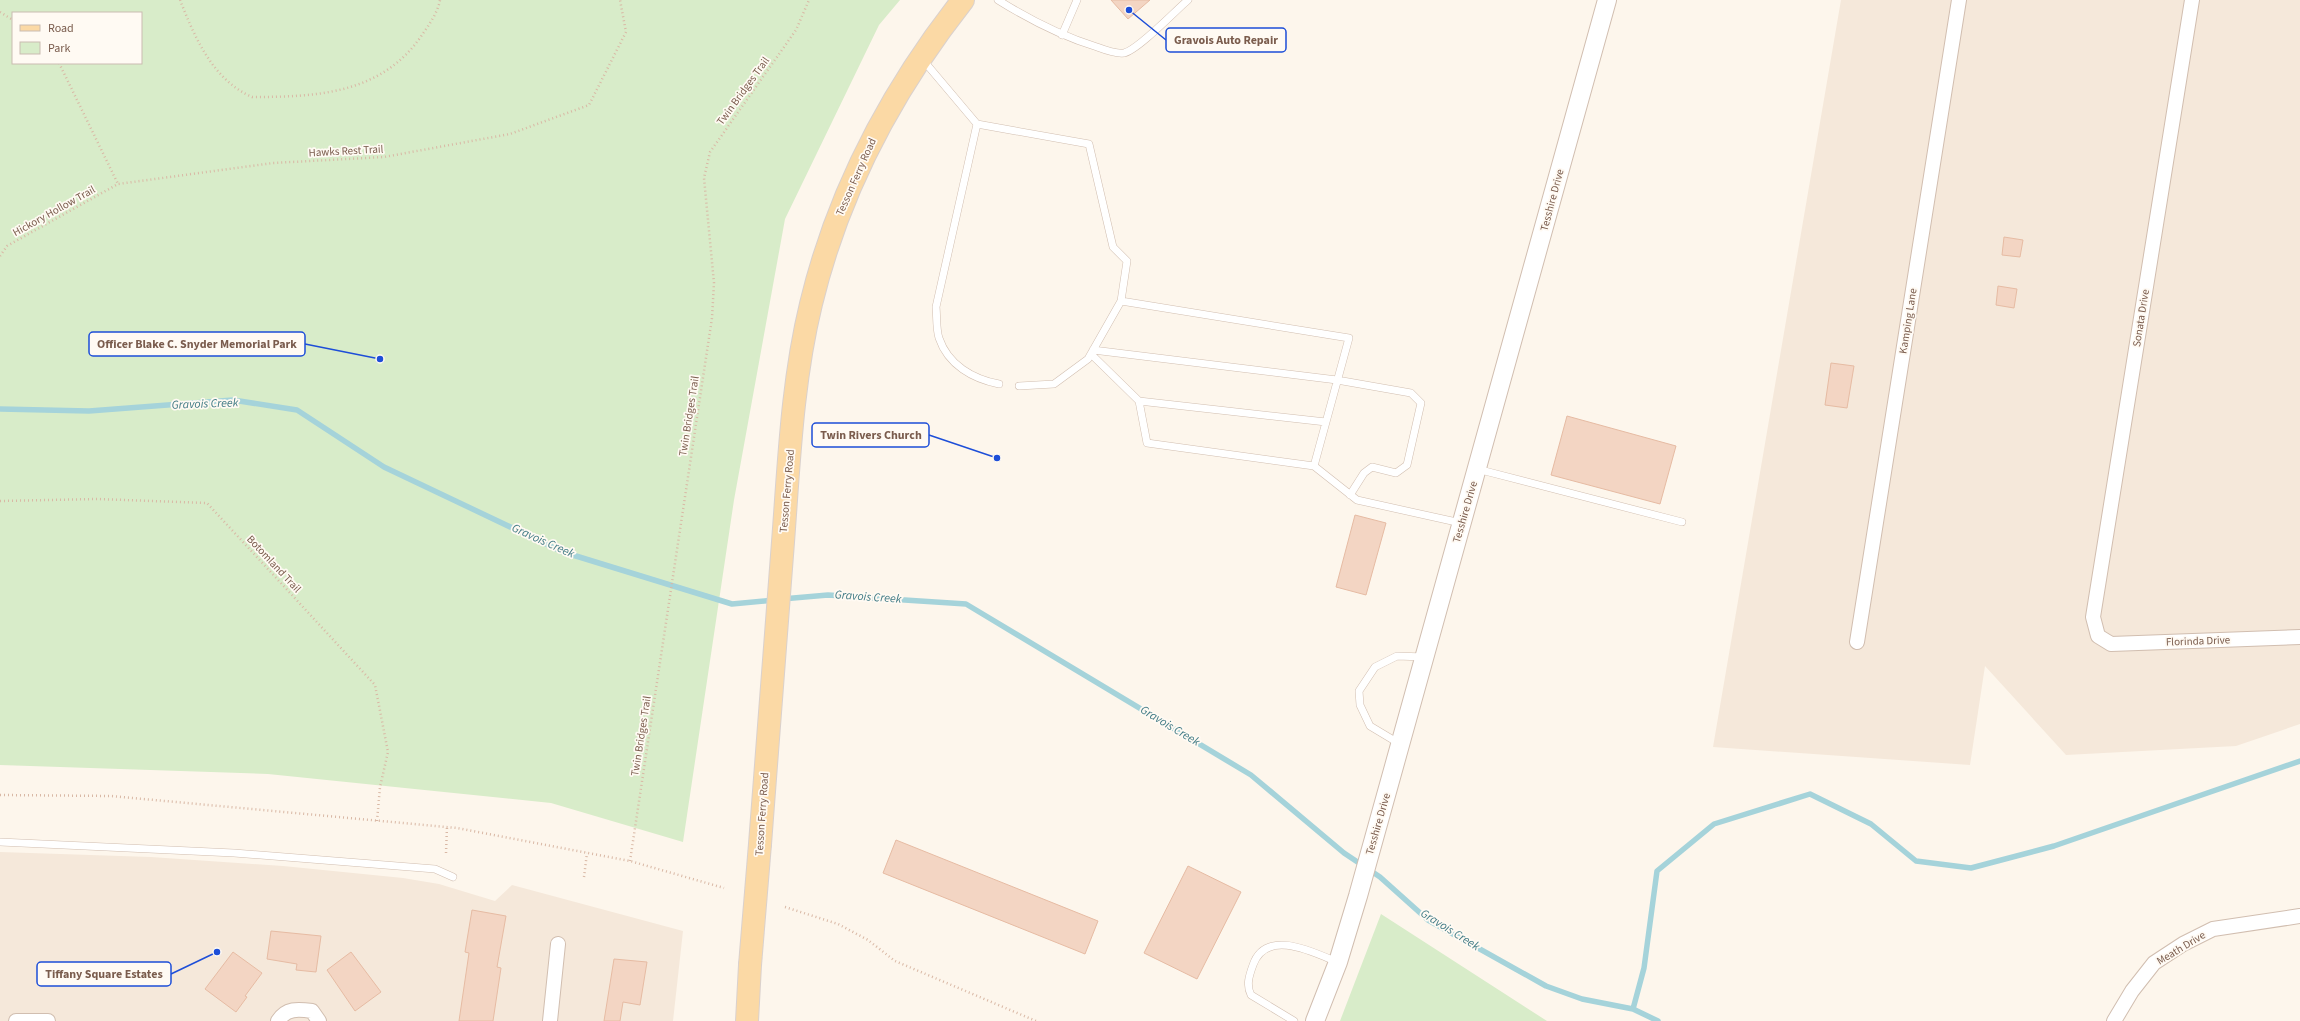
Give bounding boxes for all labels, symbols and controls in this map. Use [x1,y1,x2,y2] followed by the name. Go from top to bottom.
[12,12,142,64] legend
[48,20,74,37] text: Road
[1166,28,1286,52] callout: Gravois Auto Repair
[1174,32,1278,49] text: Gravois Auto Repair
[48,40,70,57] text: Park
[713,54,773,128] street label: Twin Bridges Trail
[832,136,880,218] street label: Tesson Ferry Road
[308,142,384,160] street label: Hawks Rest Trail
[1537,167,1568,233] street label: Tesshire Drive
[10,182,98,240] street label: Hickory Hollow Trail
[1895,287,1921,355] street label: Kamping Lane
[2129,287,2153,348] street label: Sonata Drive
[89,332,305,356] callout: Officer Blake C. Snyder Memorial Park
[97,336,297,353] text: Officer Blake C. Snyder Memorial Park
[675,375,703,457] street label: Twin Bridges Trail
[171,394,239,414] water label: Gravois Creek
[812,423,929,447] callout: Twin Rivers Church
[820,427,922,444] text: Twin Rivers Church
[776,449,798,533] street label: Tesson Ferry Road
[1449,479,1481,545] street label: Tesshire Drive
[509,520,577,562] water label: Gravois Creek
[243,532,305,596] street label: Botomland Trail
[834,586,902,608] water label: Gravois Creek
[2166,632,2231,650] street label: Florinda Drive
[627,695,655,777] street label: Twin Bridges Trail
[1137,701,1203,751] water label: Gravois Creek
[752,772,772,856] street label: Tesson Ferry Road
[1362,791,1394,857] street label: Tesshire Drive
[1417,905,1483,955] water label: Gravois Creek
[2154,927,2209,968] street label: Meath Drive
[37,962,171,986] callout: Tiffany Square Estates
[45,966,163,983] text: Tiffany Square Estates

